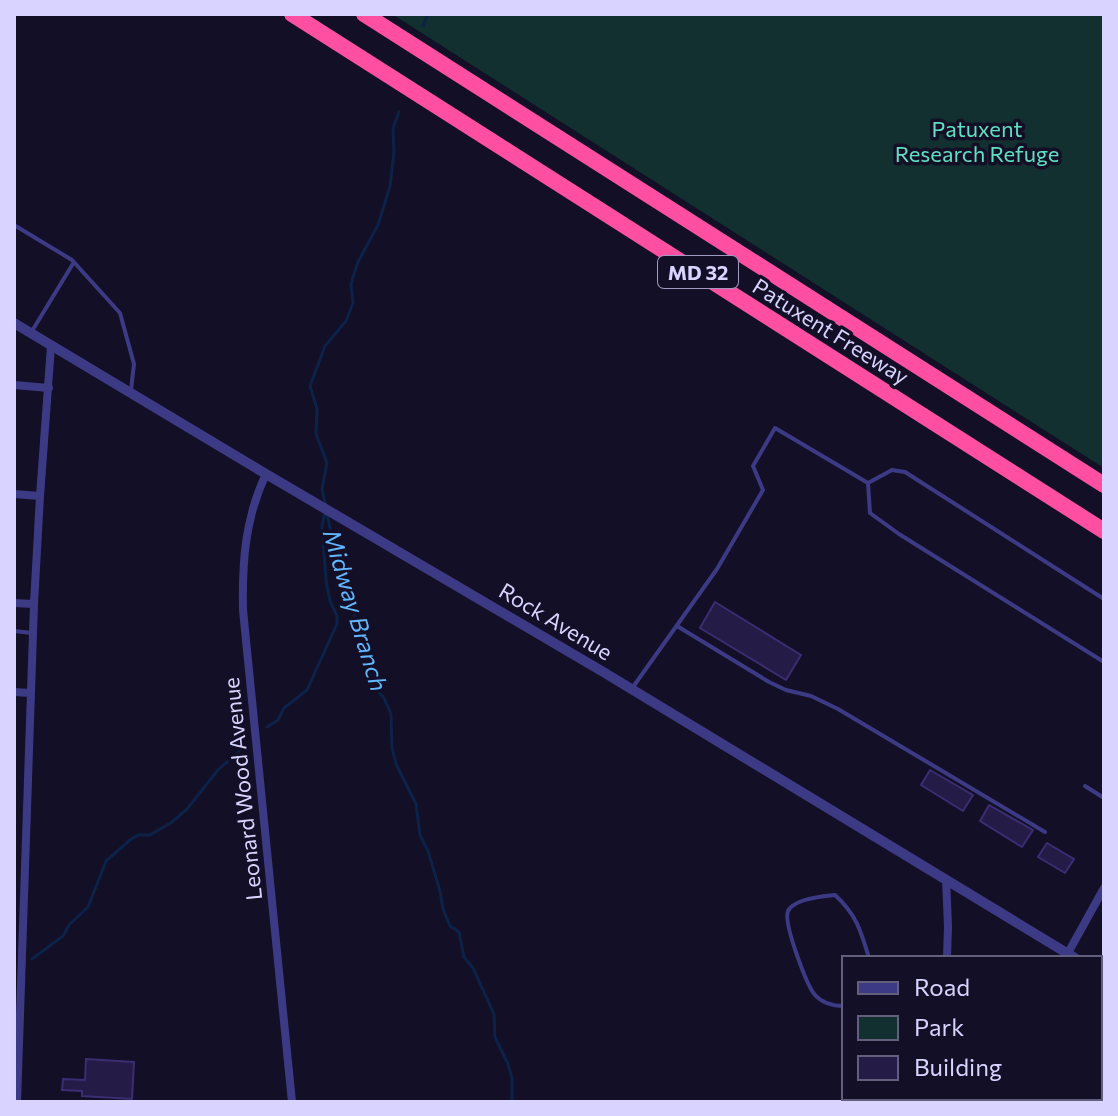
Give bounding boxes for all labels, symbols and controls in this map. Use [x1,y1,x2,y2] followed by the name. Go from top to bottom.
[895,115,1059,167] park label: Patuxent Research Refuge
[658,256,738,288] road number: MD 32
[748,272,914,390] street label: Patuxent Freeway
[318,526,394,694] water label: Midway Branch
[494,577,618,665] street label: Rock Avenue
[217,676,267,902] street label: Leonard Wood Avenue
[842,956,1102,1100] legend
[914,972,970,1001] text: Road
[914,1012,964,1041] text: Park
[914,1052,1002,1081] text: Building

